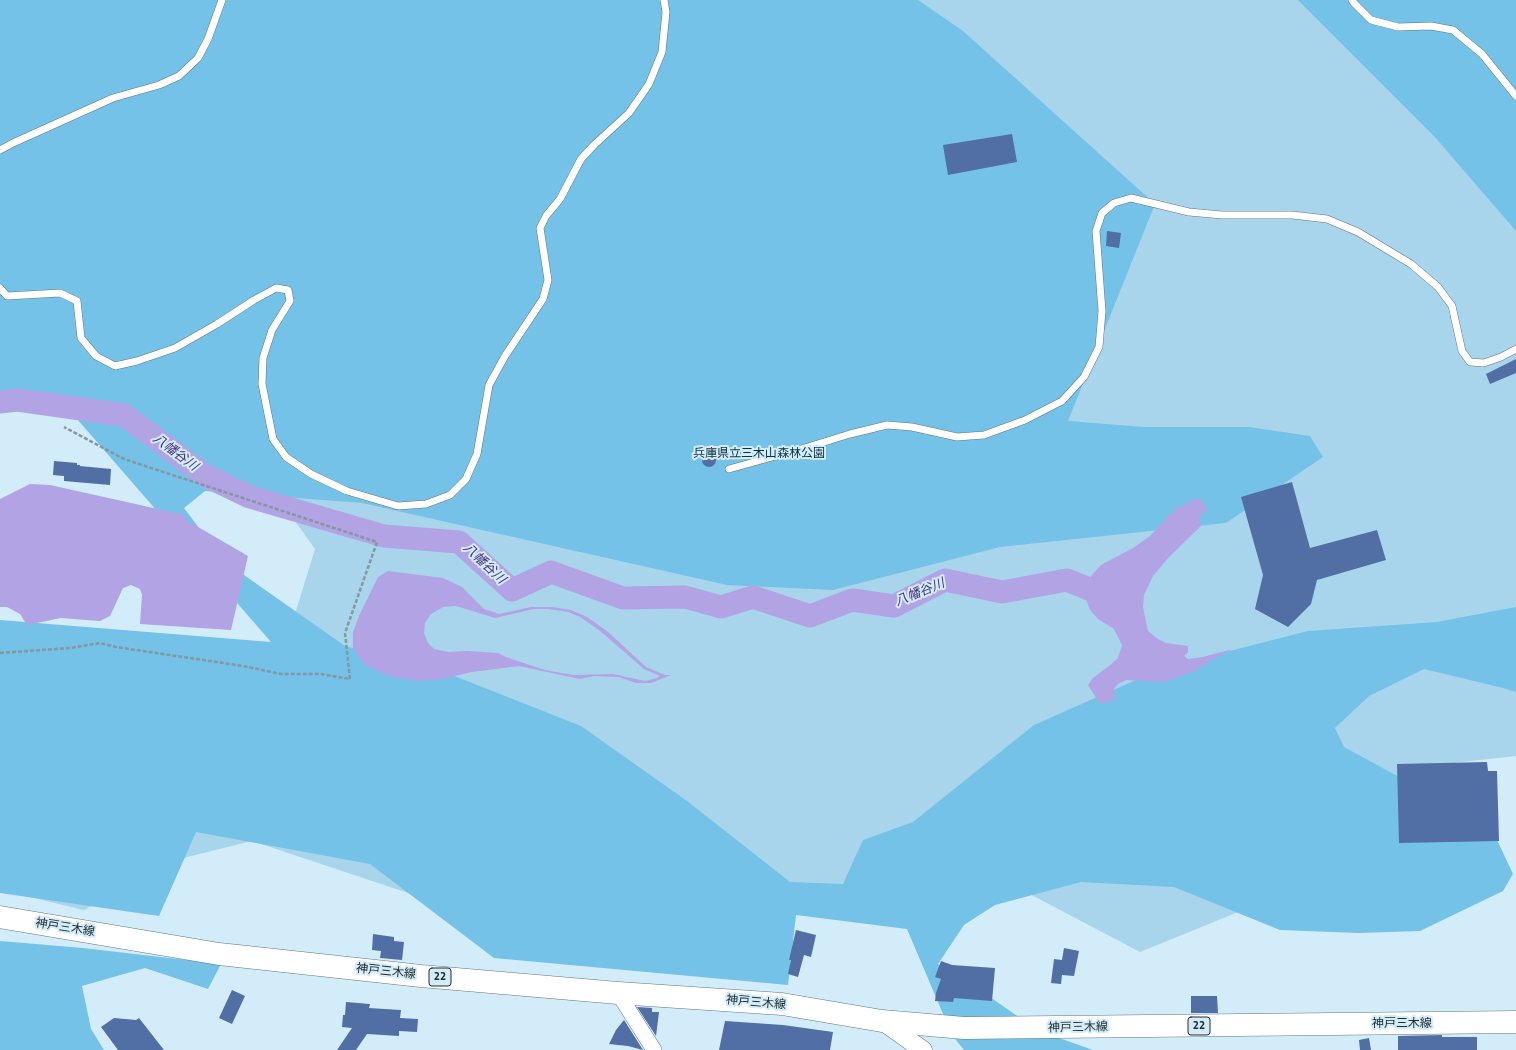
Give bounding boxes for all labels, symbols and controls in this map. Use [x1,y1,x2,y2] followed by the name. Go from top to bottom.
[150,431,200,475] water label: 八幡谷川
[693,447,825,461] park label: 兵庫県立三木山森林公園
[460,541,508,587] water label: 八幡谷川
[893,576,947,610] water label: 八幡谷川
[34,916,96,940] street label: 神戸三木線
[355,962,417,982] street label: 神戸三木線
[429,968,451,986] road number: 22
[725,993,787,1013] street label: 神戸三木線
[1188,1017,1210,1035] road number: 22
[1372,1017,1432,1031] street label: 神戸三木線
[1048,1020,1108,1036] street label: 神戸三木線

